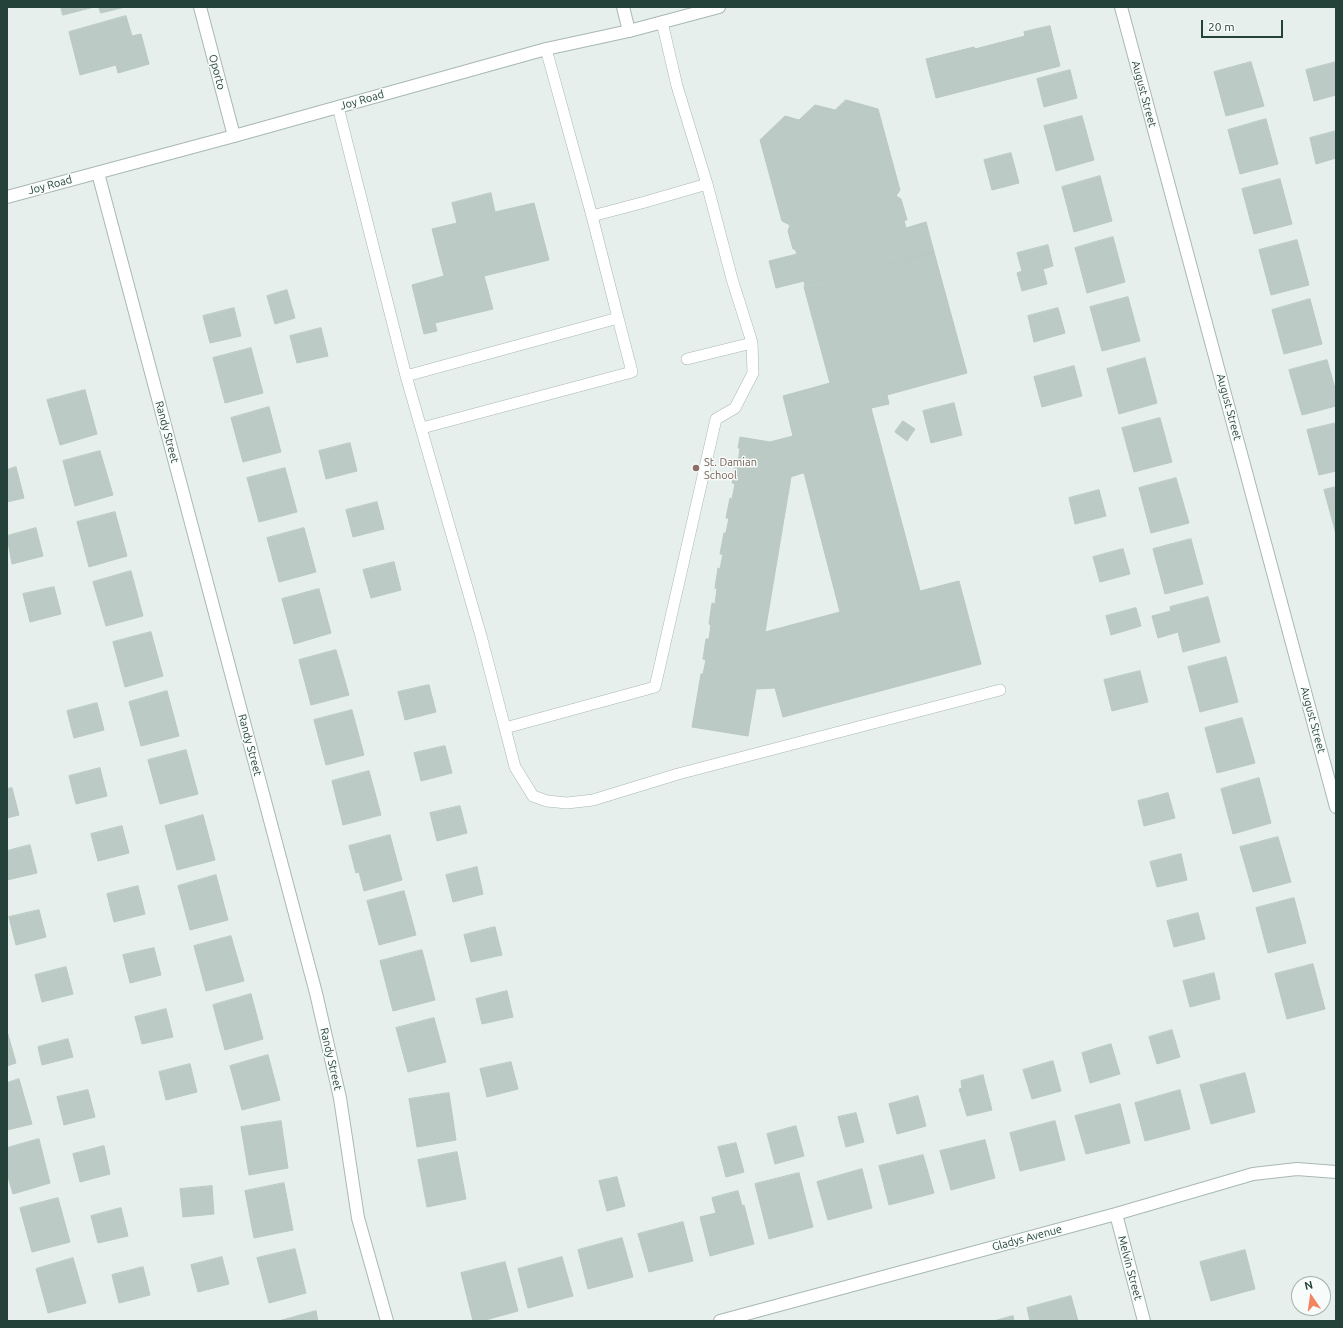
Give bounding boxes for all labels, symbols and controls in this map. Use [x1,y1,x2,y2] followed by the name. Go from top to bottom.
[1203,12,1285,38] scale bar
[1208,20,1235,33] text: 20 m
[206,53,228,91] street label: Oporto
[1129,59,1159,129] street label: August Street
[339,87,385,113] street label: Joy Road
[27,173,73,197] street label: Joy Road
[1214,372,1244,442] street label: August Street
[152,400,182,464] street label: Randy Street
[704,455,757,481] place label: St. Damian School
[691,463,701,473] marker: St. Damian School
[1298,685,1328,755] street label: August Street
[235,713,265,777] street label: Randy Street
[317,1026,345,1092] street label: Randy Street
[991,1222,1063,1254] street label: Gladys Avenue
[1115,1234,1145,1302] street label: Melvin Street
[1291,1276,1331,1316] north arrow
[1303,1279,1314,1292] text: N

